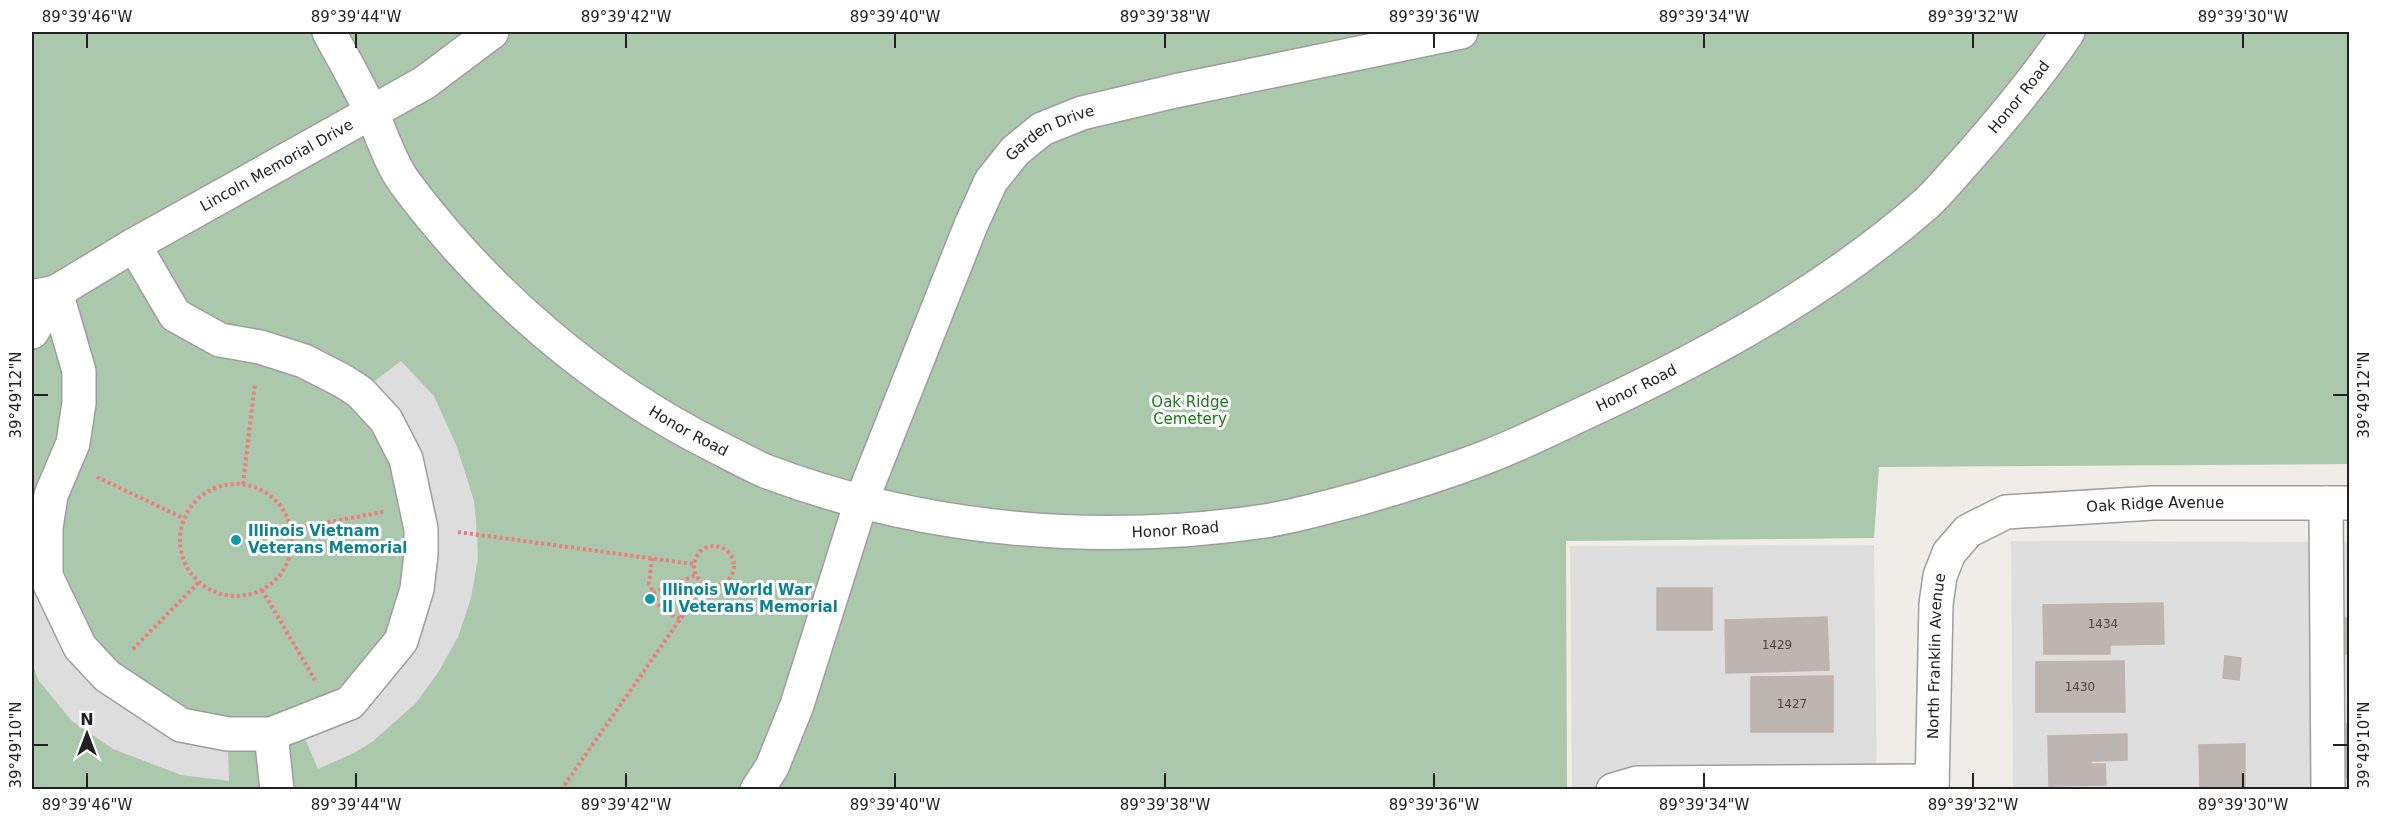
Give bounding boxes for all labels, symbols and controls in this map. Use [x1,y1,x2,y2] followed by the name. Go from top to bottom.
[42,8,132,26] text: 89°39'46"W
[311,8,401,26] text: 89°39'44"W
[581,8,671,26] text: 89°39'42"W
[850,8,940,26] text: 89°39'40"W
[1120,8,1210,26] text: 89°39'38"W
[1389,8,1479,26] text: 89°39'36"W
[1659,8,1749,26] text: 89°39'34"W
[1928,8,2018,26] text: 89°39'32"W
[2198,8,2288,26] text: 89°39'30"W
[1985,57,2054,137] street label: Honor Road
[1002,101,1096,164] street label: Garden Drive
[197,115,356,215] street label: Lincoln Memorial Drive
[7,351,25,439] text: 39°49'12"N
[2355,351,2373,439] text: 39°49'12"N
[1593,361,1680,415] street label: Honor Road
[1151,393,1229,428] park label: Oak Ridge Cemetery
[646,402,731,460] street label: Honor Road
[2086,494,2224,516] street label: Oak Ridge Avenue
[1131,518,1220,541] street label: Honor Road
[248,522,408,557] place label: Illinois Vietnam Veterans Memorial
[229,533,243,547] marker: Illinois Vietnam Veterans Memorial
[1924,572,1949,739] street label: North Franklin Avenue
[662,581,838,616] place label: Illinois World War II Veterans Memorial
[643,592,657,606] marker: Illinois World War II Veterans Memorial
[2088,617,2118,631] house number: 1434
[1762,638,1792,652] house number: 1429
[2065,680,2095,694] house number: 1430
[1777,697,1807,711] house number: 1427
[7,701,25,789] text: 39°49'10"N
[2355,701,2373,789] text: 39°49'10"N
[57,704,117,764] north arrow
[80,710,94,729] text: N
[42,796,132,814] text: 89°39'46"W
[311,796,401,814] text: 89°39'44"W
[581,796,671,814] text: 89°39'42"W
[850,796,940,814] text: 89°39'40"W
[1120,796,1210,814] text: 89°39'38"W
[1389,796,1479,814] text: 89°39'36"W
[1659,796,1749,814] text: 89°39'34"W
[1928,796,2018,814] text: 89°39'32"W
[2198,796,2288,814] text: 89°39'30"W

